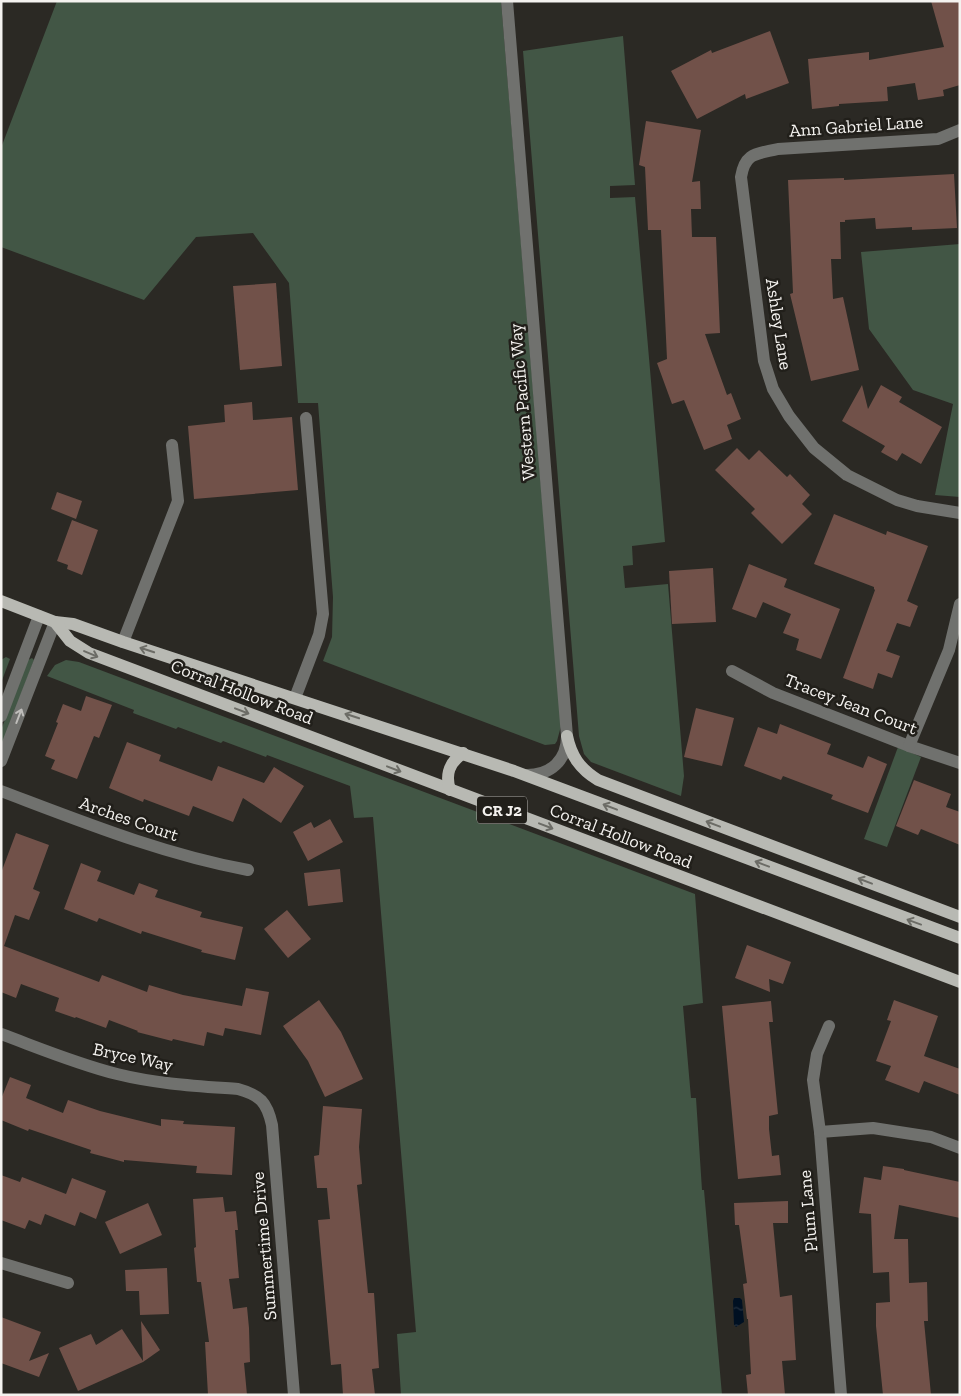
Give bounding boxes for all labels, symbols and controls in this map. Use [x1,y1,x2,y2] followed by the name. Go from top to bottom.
[788,110,924,142] street label: Ann Gabriel Lane
[761,277,797,371] street label: Ashley Lane
[504,322,540,481] street label: Western Pacific Way
[140,645,156,654] one-way arrow
[83,649,98,659] one-way arrow
[168,655,316,729] street label: Corral Hollow Road
[781,669,921,740] street label: Tracey Jean Court
[235,708,250,717] one-way arrow
[15,709,25,724] one-way arrow
[344,711,360,721] one-way arrow
[386,765,402,774] one-way arrow
[77,792,182,846] street label: Arches Court
[477,796,527,824] road number: CR J2
[547,799,695,873] street label: Corral Hollow Road
[603,802,618,811] one-way arrow
[706,818,721,828] one-way arrow
[538,822,554,831] one-way arrow
[755,859,770,868] one-way arrow
[858,876,873,885] one-way arrow
[907,916,922,926] one-way arrow
[91,1038,176,1076] street label: Bryce Way
[793,1169,823,1253] street label: Plum Lane
[247,1171,281,1321] street label: Summertime Drive

